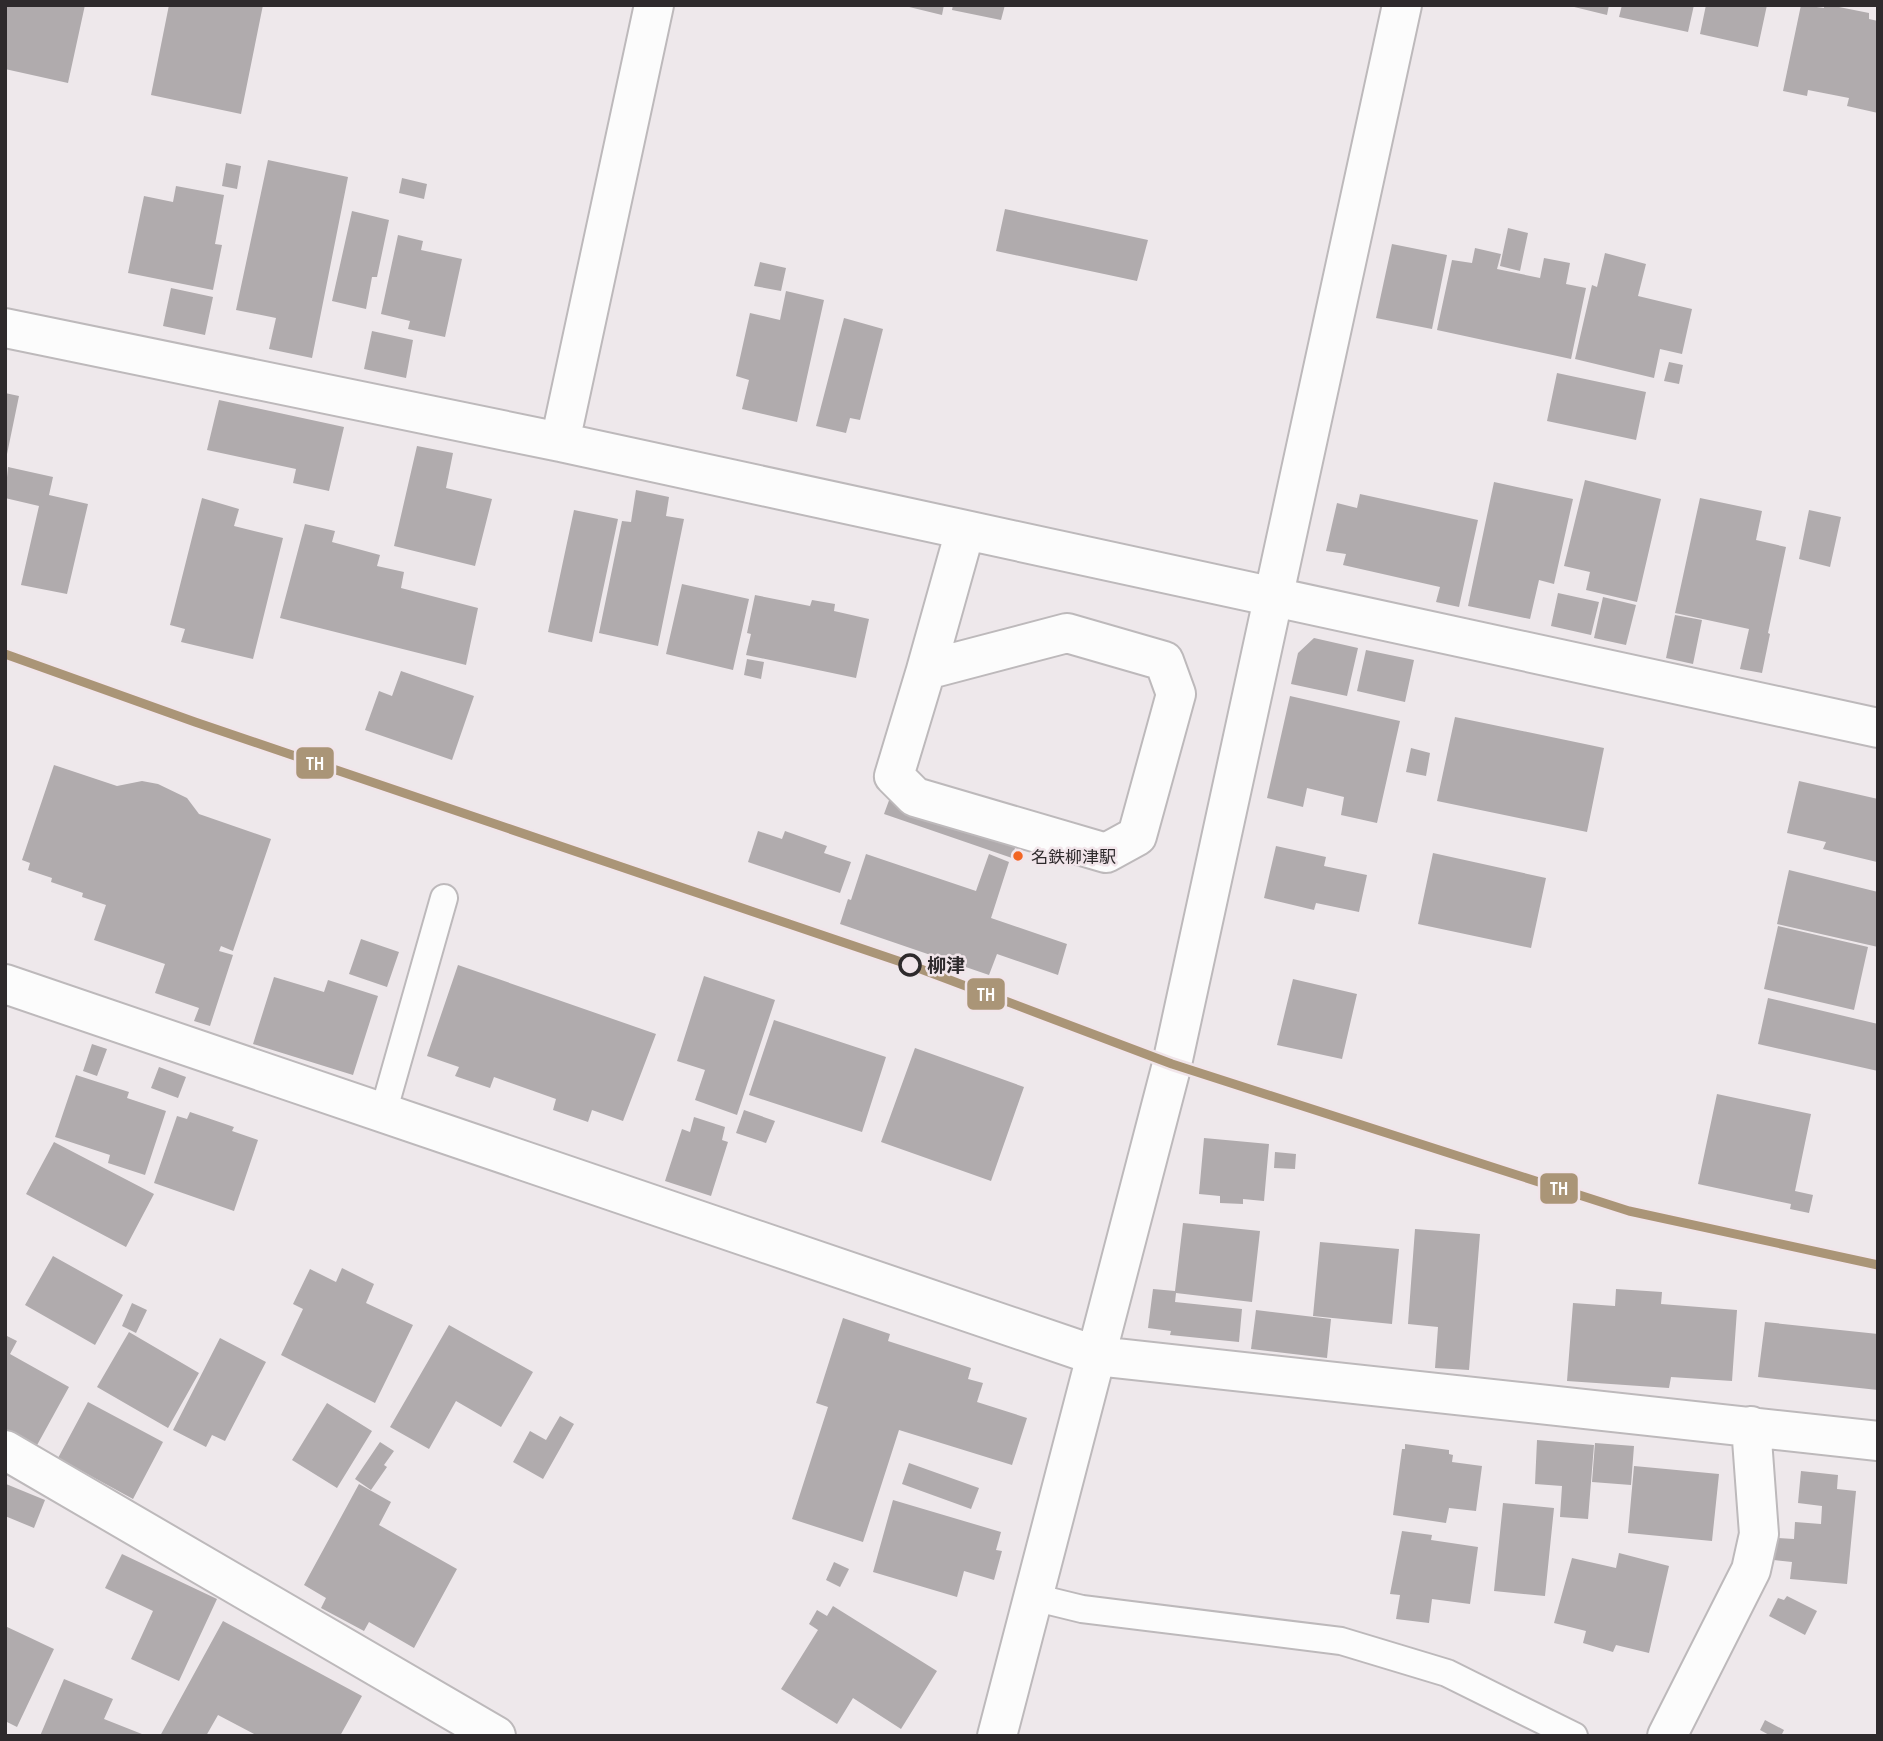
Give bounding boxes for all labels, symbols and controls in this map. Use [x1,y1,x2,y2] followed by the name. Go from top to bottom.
[295,746,335,780] line badge: TH
[306,753,324,776] text: TH
[1031,848,1116,868] place label: 名鉄柳津駅
[1011,849,1025,863] marker: 名鉄柳津駅
[899,954,921,976] marker: 柳津
[927,955,965,978] place label: 柳津
[966,977,1006,1011] line badge: TH
[977,984,995,1007] text: TH
[1539,1172,1579,1205] line badge: TH
[1550,1178,1568,1201] text: TH

